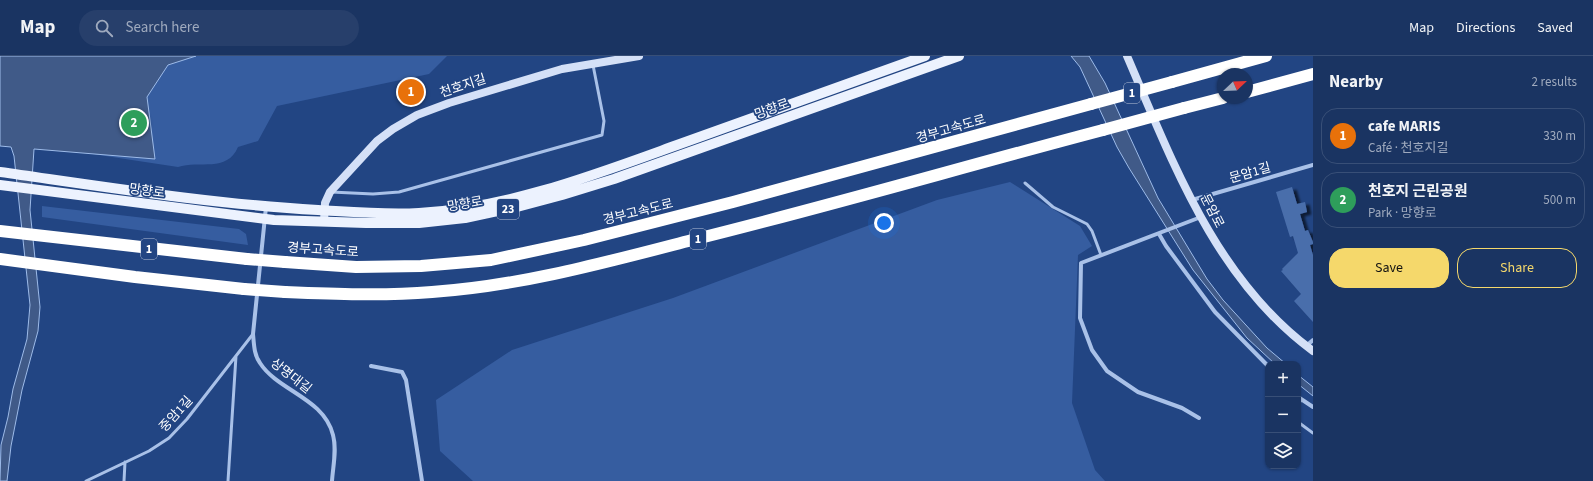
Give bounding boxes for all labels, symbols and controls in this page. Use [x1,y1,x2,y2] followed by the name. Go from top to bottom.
[79,10,359,46] search box
[20,14,55,41] text: Map
[93,17,115,39] icon: search
[125,17,199,38] text: Search here
[1409,18,1434,38] text: Map
[1456,18,1515,38] text: Directions
[1537,18,1573,38] text: Saved
[1217,68,1253,104] north arrow
[437,70,489,102] street label: 천호지길
[1329,70,1383,94] text: Nearby
[1532,73,1577,91] text: 2 results
[398,77,424,107] pin: 1
[1124,83,1140,103] road number: 1
[752,94,792,124] street label: 망향로
[121,108,147,138] pin: 2
[914,110,988,148] street label: 경부고속도로
[1368,116,1441,137] text: cafe MARIS
[1340,127,1346,145] text: 1
[1543,127,1576,145] text: 330 m
[1368,139,1448,157] text: Café · 천호지길
[1227,159,1273,187] street label: 문암1길
[128,180,166,202] street label: 망향로
[1368,181,1468,202] text: 천호지 근린공원
[1196,191,1228,231] street label: 문암로
[1340,191,1346,209] text: 2
[1543,191,1576,209] text: 500 m
[446,192,484,216] street label: 망향로
[601,195,675,229] street label: 경부고속도로
[497,199,519,219] road number: 23
[1368,204,1437,222] text: Park · 망향로
[874,213,894,233] your location
[690,229,706,249] road number: 1
[141,239,157,259] road number: 1
[287,239,359,261] street label: 경부고속도로
[1329,248,1449,288] button: Save
[1457,248,1577,288] button: Share
[267,354,315,398] street label: 상명대길
[1265,361,1301,469] map controls
[1265,361,1301,397] button: +
[155,392,197,436] street label: 중암1길
[1265,397,1301,433] button: −
[1265,433,1301,469] button: layers

